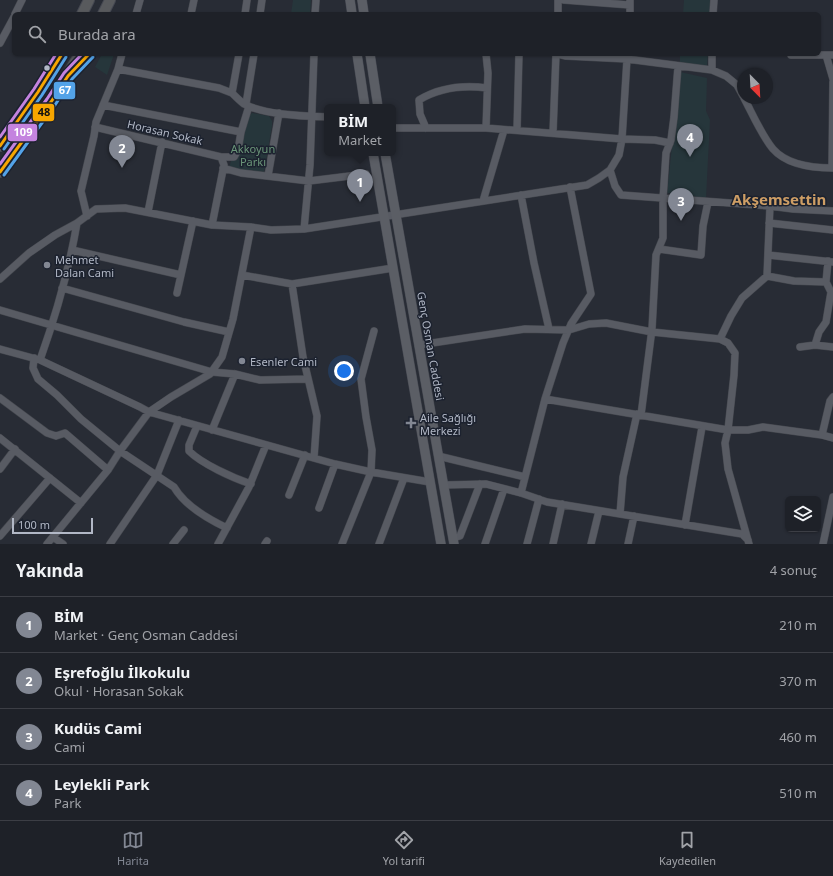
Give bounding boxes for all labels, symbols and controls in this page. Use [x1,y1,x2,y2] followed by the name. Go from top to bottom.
[12,12,821,56] search box
[26,23,48,45] icon: search
[58,24,136,44] text: Burada ara
[42,63,52,73] unlabelled marker
[737,68,773,104] north arrow
[53,81,76,100] line badge: 67
[59,82,71,97] text: 67
[32,103,55,122] line badge: 48
[38,104,50,119] text: 48
[324,104,396,156] popup
[338,111,368,131] text: BİM
[126,116,204,148] street label: Horasan Sokak
[7,123,38,142] line badge: 109
[14,124,32,139] text: 109
[677,124,703,157] pin: 4
[338,131,382,149] text: Market
[109,135,135,168] pin: 2
[231,141,275,169] park label: Akkoyun Parkı
[347,169,373,202] pin: 1
[668,188,694,221] pin: 3
[732,189,826,209] district label: Akşemsettin
[55,252,114,280] place label: Mehmet Dalan Cami
[42,260,52,270] marker: Mehmet Dalan Cami
[414,290,448,402] street label: Genç Osman Caddesi
[250,354,317,369] place label: Esenler Cami
[237,356,247,366] marker: Esenler Cami
[334,361,354,381] your location
[420,410,476,438] place label: Aile Sağlığı Merkezi
[405,417,417,429] marker: Aile Sağlığı Merkezi
[785,496,821,532] map controls
[785,496,821,532] button: layers
[12,516,93,535] scale bar
[18,517,50,532] text: 100 m
[16,559,84,582] text: Yakında
[770,561,817,579] text: 4 sonuç
[54,606,84,626] text: BİM
[25,616,33,634] text: 1
[779,616,817,634] text: 210 m
[54,626,238,644] text: Market · Genç Osman Caddesi
[54,662,190,682] text: Eşrefoğlu İlkokulu
[25,672,33,690] text: 2
[779,672,817,690] text: 370 m
[54,682,184,700] text: Okul · Horasan Sokak
[54,718,142,738] text: Kudüs Cami
[25,728,33,746] text: 3
[779,728,817,746] text: 460 m
[54,738,85,756] text: Cami
[54,774,150,794] text: Leylekli Park
[25,784,33,802] text: 4
[779,784,817,802] text: 510 m
[54,794,81,812] text: Park
[117,829,149,868] tab: Harita
[383,829,425,868] tab: Yol tarifi
[659,829,716,868] tab: Kaydedilen

